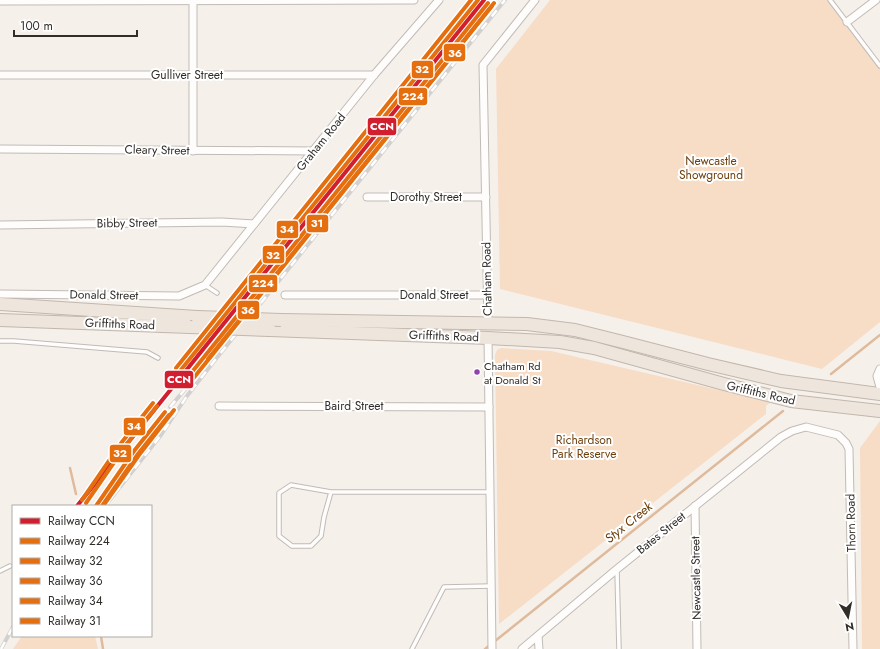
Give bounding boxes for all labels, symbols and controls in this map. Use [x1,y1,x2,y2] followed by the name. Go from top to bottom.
[14,12,137,38] scale bar
[20,17,53,35] text: 100 m
[443,43,466,62] line badge: 36
[448,45,462,61] text: 36
[411,60,434,79] line badge: 32
[415,61,429,77] text: 32
[151,66,223,84] street label: Gulliver Street
[398,87,428,106] line badge: 224
[402,88,424,104] text: 224
[292,109,350,175] street label: Graham Road
[367,117,397,136] line badge: CCN
[370,118,394,134] text: CCN
[124,140,190,160] street label: Cleary Street
[679,152,743,184] park label: Newcastle Showground
[390,188,462,206] street label: Dorothy Street
[96,213,158,233] street label: Bibby Street
[306,214,329,233] line badge: 31
[311,215,323,231] text: 31
[276,220,299,239] line badge: 34
[280,221,295,237] text: 34
[477,242,497,316] street label: Chatham Road
[262,245,285,264] line badge: 32
[266,247,280,263] text: 32
[248,274,278,293] line badge: 224
[252,275,274,291] text: 224
[70,285,139,305] street label: Donald Street
[400,286,468,304] street label: Donald Street
[237,300,260,320] line badge: 36
[241,302,255,318] text: 36
[85,314,155,334] street label: Griffiths Road
[409,326,479,346] street label: Griffiths Road
[484,358,541,388] place label: Chatham Rd at Donald St
[472,367,482,377] marker: Chatham Rd at Donald St
[164,370,194,389] line badge: CCN
[167,371,191,387] text: CCN
[725,376,797,410] street label: Griffiths Road
[325,397,384,415] street label: Baird Street
[123,417,146,436] line badge: 34
[127,418,142,434] text: 34
[552,431,616,463] park label: Richardson Park Reserve
[109,444,132,463] line badge: 32
[113,445,127,461] text: 32
[841,494,861,552] street label: Thorn Road
[600,497,657,548] water label: Styx Creek
[12,505,152,637] legend
[633,507,690,558] street label: Bates Street
[48,512,115,530] text: Railway CCN
[48,532,110,550] text: Railway 224
[686,536,706,620] street label: Newcastle Street
[48,552,103,570] text: Railway 32
[48,572,103,590] text: Railway 36
[48,592,103,610] text: Railway 34
[828,597,868,637] north arrow
[48,612,101,630] text: Railway 31
[844,618,855,635] text: N

